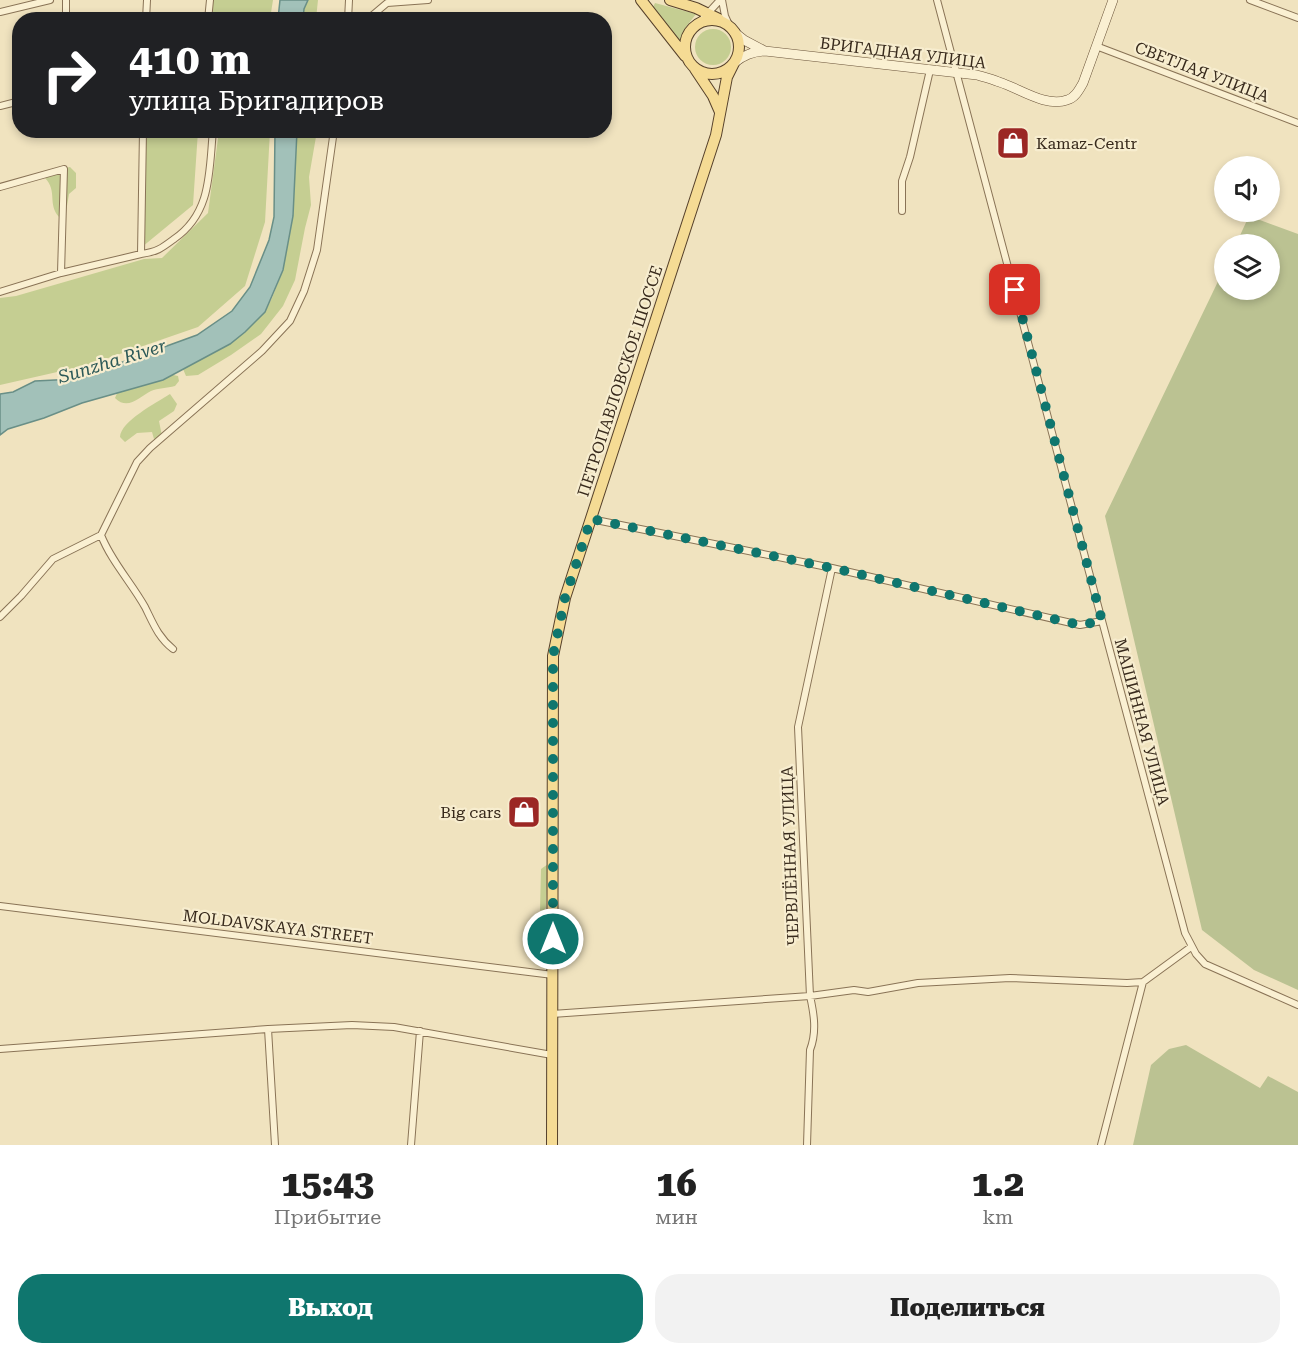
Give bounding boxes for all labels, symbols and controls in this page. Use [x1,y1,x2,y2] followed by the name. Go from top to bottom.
[819,33,988,73] street label: БРИГАДНАЯ УЛИЦА
[129,35,251,84] text: 410 m
[30,36,108,114] icon: right
[1132,38,1272,107] street label: СВЕТЛАЯ УЛИЦА
[129,85,384,117] text: улица Бригадиров
[995,125,1031,161] shop icon: Kamaz-Centr
[1036,134,1138,153] place label: Kamaz-Centr
[1214,156,1280,300] map controls
[1214,156,1280,222] button: sound
[1214,234,1280,300] button: layers
[574,263,666,499] street label: ПЕТРОПАВЛОВСКОЕ ШОССЕ
[989,264,1040,315] pin
[998,273,1031,306] icon: arrive
[54,334,169,388] water label: Sunzha River
[1111,636,1174,808] street label: МАШИННАЯ УЛИЦА
[777,765,803,946] street label: ЧЕРВЛЁННАЯ УЛИЦА
[506,794,542,830] shop icon: Big cars
[440,803,501,822] place label: Big cars
[182,906,374,948] street label: MOLDAVSKAYA STREET
[521,907,585,971] position arrow
[281,1163,374,1205] text: 15:43
[656,1163,697,1205] text: 16
[972,1163,1024,1205] text: 1.2
[274,1205,381,1229] text: Прибытие
[655,1205,698,1229] text: мин
[982,1205,1013,1229] text: km
[18,1274,643,1343] button: Выход
[655,1274,1280,1343] button: Поделиться

